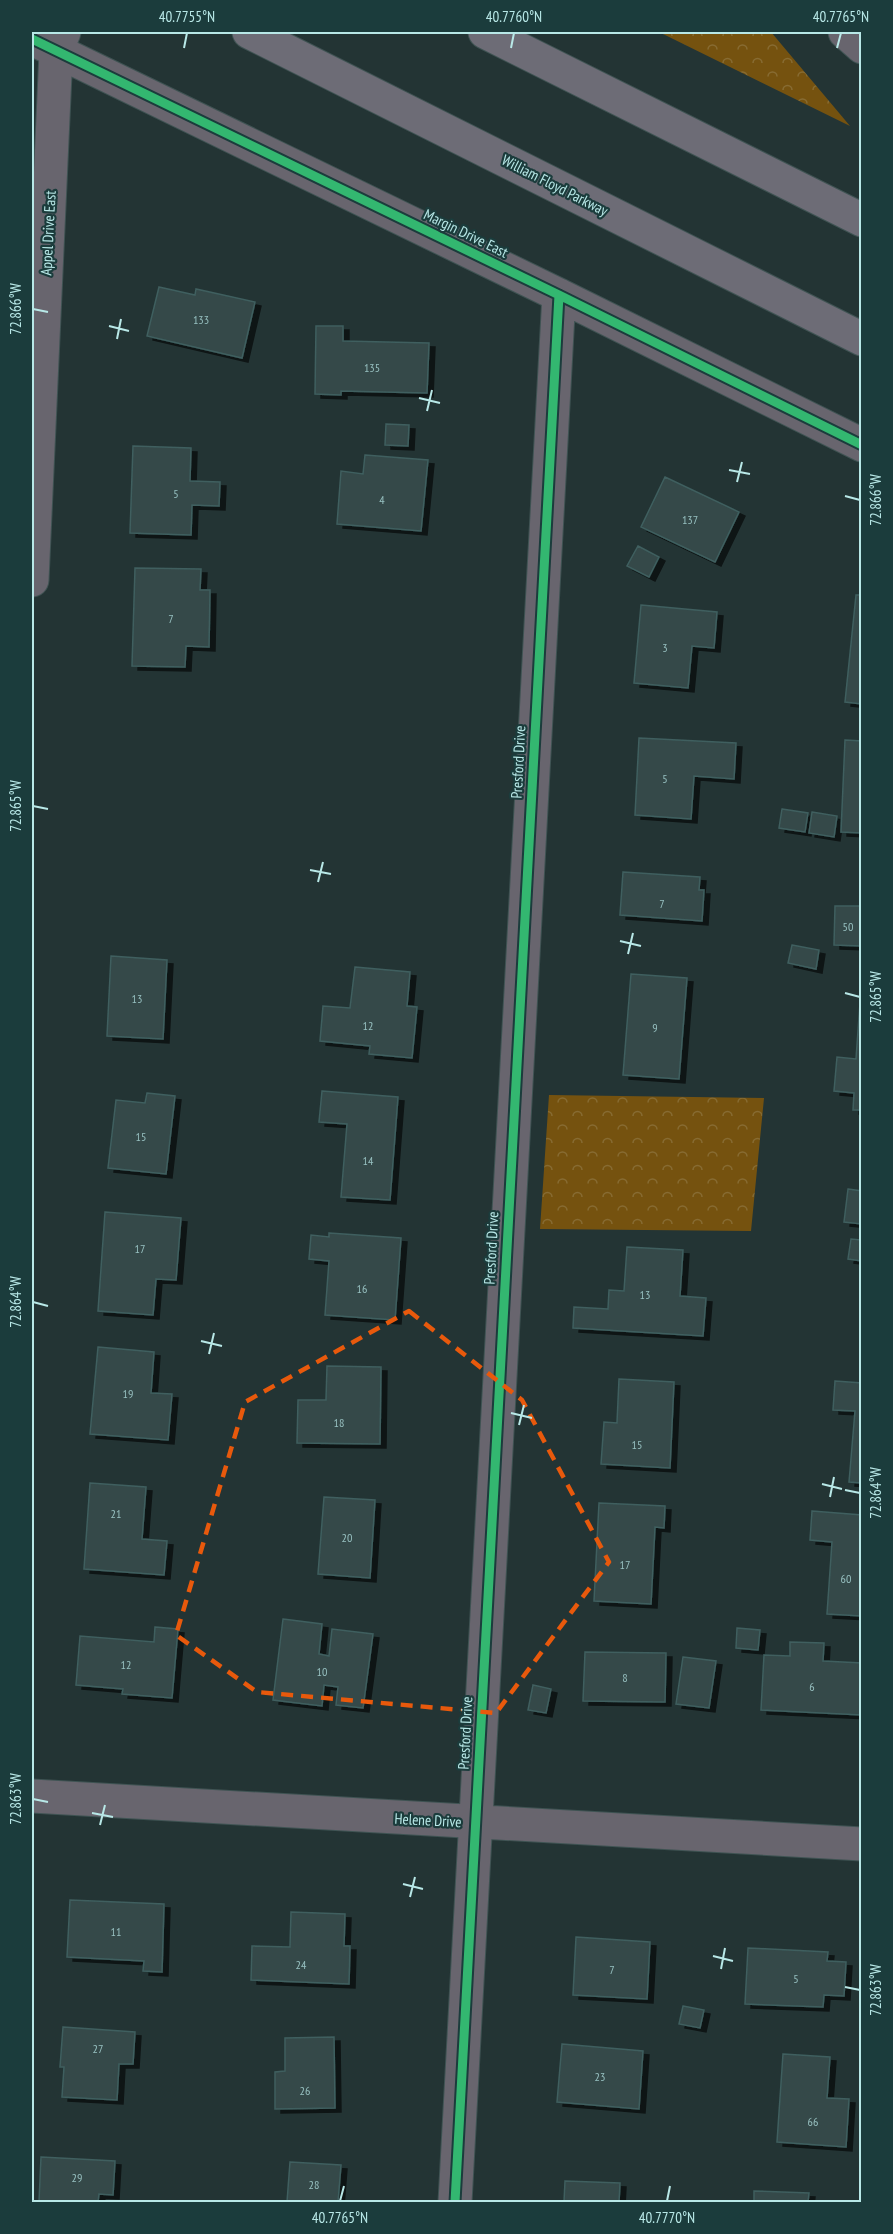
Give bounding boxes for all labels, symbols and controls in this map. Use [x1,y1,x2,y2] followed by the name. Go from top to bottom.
[159,7,215,26] text: 40.7755°N
[486,7,542,26] text: 40.7760°N
[813,7,869,26] text: 40.7765°N
[499,150,612,220] street label: William Floyd Parkway
[36,190,60,276] street label: Appel Drive East
[421,204,511,262] street label: Margin Drive East
[6,283,25,335] text: 72.866°W
[193,312,209,327] house number: 133
[364,360,380,375] house number: 135
[866,474,885,526] text: 72.866°W
[173,486,179,501] house number: 5
[379,492,385,507] house number: 4
[682,512,698,527] house number: 137
[168,611,174,626] house number: 7
[662,640,668,655] house number: 3
[507,725,529,799] street label: Presford Drive
[662,771,668,786] house number: 5
[6,780,25,832] text: 72.865°W
[659,896,665,911] house number: 7
[843,919,853,934] house number: 50
[866,971,885,1023] text: 72.865°W
[132,991,142,1006] house number: 13
[363,1018,373,1033] house number: 12
[652,1020,658,1035] house number: 9
[136,1129,146,1144] house number: 15
[363,1153,374,1168] house number: 14
[480,1211,502,1285] street label: Presford Drive
[135,1241,145,1256] house number: 17
[6,1276,25,1328] text: 72.864°W
[357,1281,367,1296] house number: 16
[640,1287,650,1302] house number: 13
[123,1386,133,1401] house number: 19
[334,1415,344,1430] house number: 18
[632,1437,642,1452] house number: 15
[866,1467,885,1519] text: 72.864°W
[111,1506,121,1521] house number: 21
[342,1530,352,1545] house number: 20
[620,1557,630,1572] house number: 17
[841,1571,851,1586] house number: 60
[121,1657,131,1672] house number: 12
[317,1664,327,1679] house number: 10
[622,1670,628,1685] house number: 8
[809,1679,815,1694] house number: 6
[454,1696,476,1770] street label: Presford Drive
[6,1773,25,1825] text: 72.863°W
[394,1809,462,1831] street label: Helene Drive
[111,1924,121,1939] house number: 11
[296,1957,307,1972] house number: 24
[609,1962,615,1977] house number: 7
[866,1964,885,2016] text: 72.863°W
[793,1971,799,1986] house number: 5
[93,2041,103,2056] house number: 27
[595,2069,605,2084] house number: 23
[300,2083,310,2098] house number: 26
[808,2114,818,2129] house number: 66
[72,2170,82,2185] house number: 29
[309,2177,319,2192] house number: 28
[312,2208,368,2227] text: 40.7765°N
[639,2208,695,2227] text: 40.7770°N

